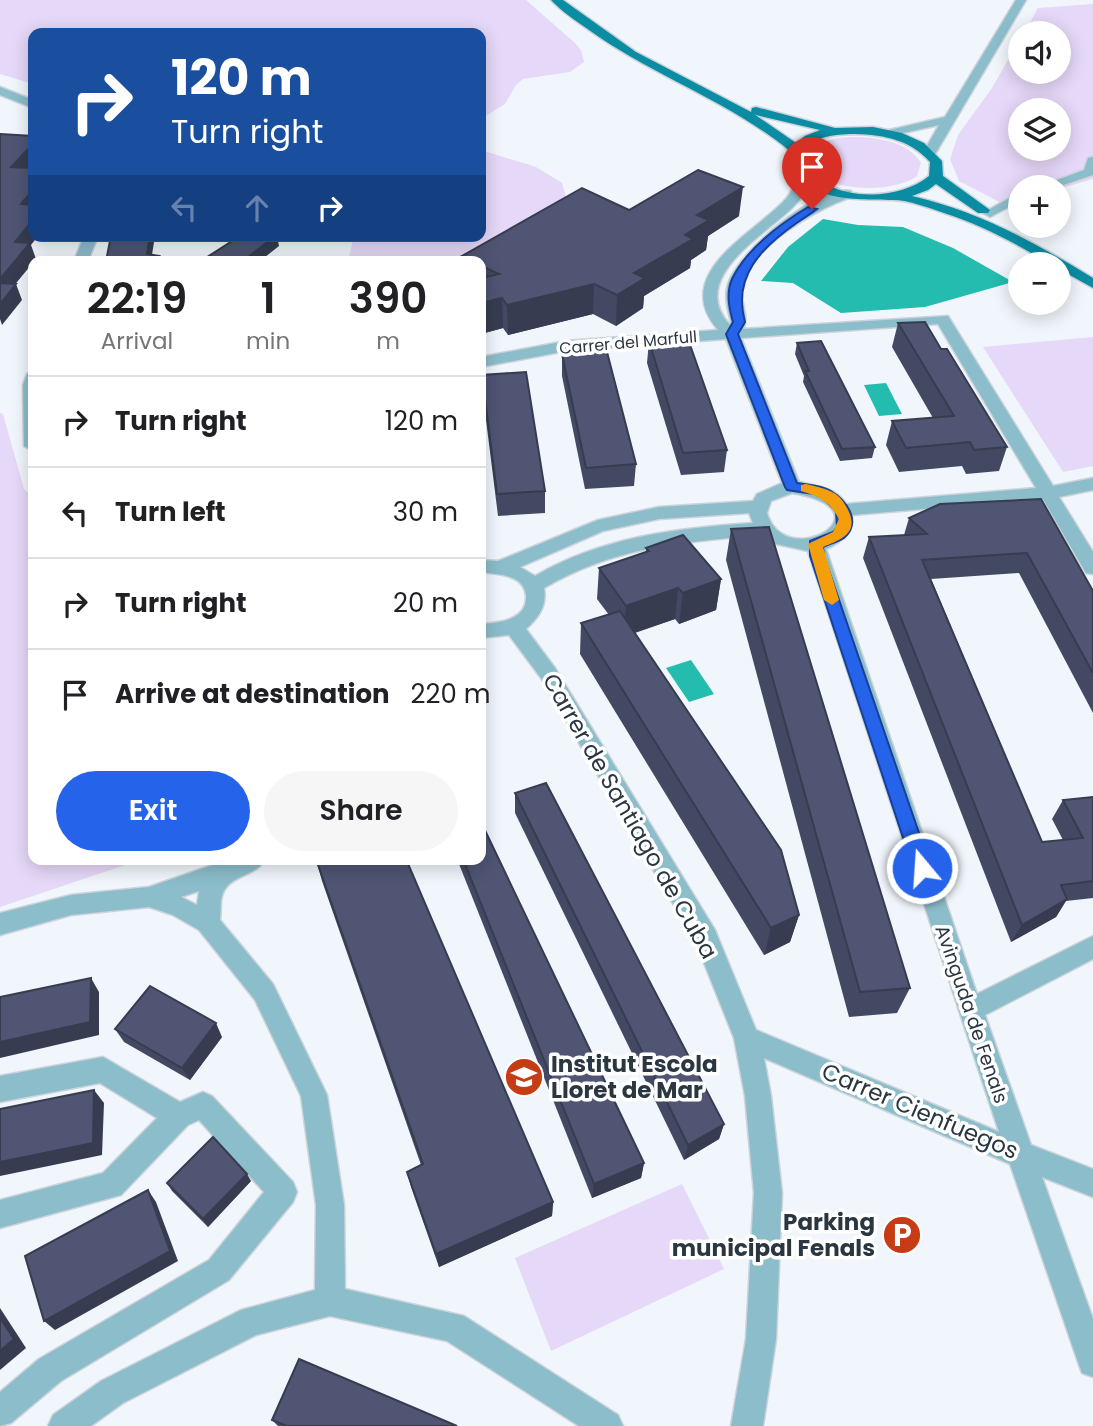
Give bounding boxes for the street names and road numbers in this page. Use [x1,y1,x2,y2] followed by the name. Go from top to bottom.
[558,325,698,360] street label: Carrer del Marfull
[535,667,725,965] street label: Carrer de Santiago de Cuba
[928,921,1015,1107] street label: Avinguda de Fenals
[817,1055,1023,1167] street label: Carrer Cienfuegos

